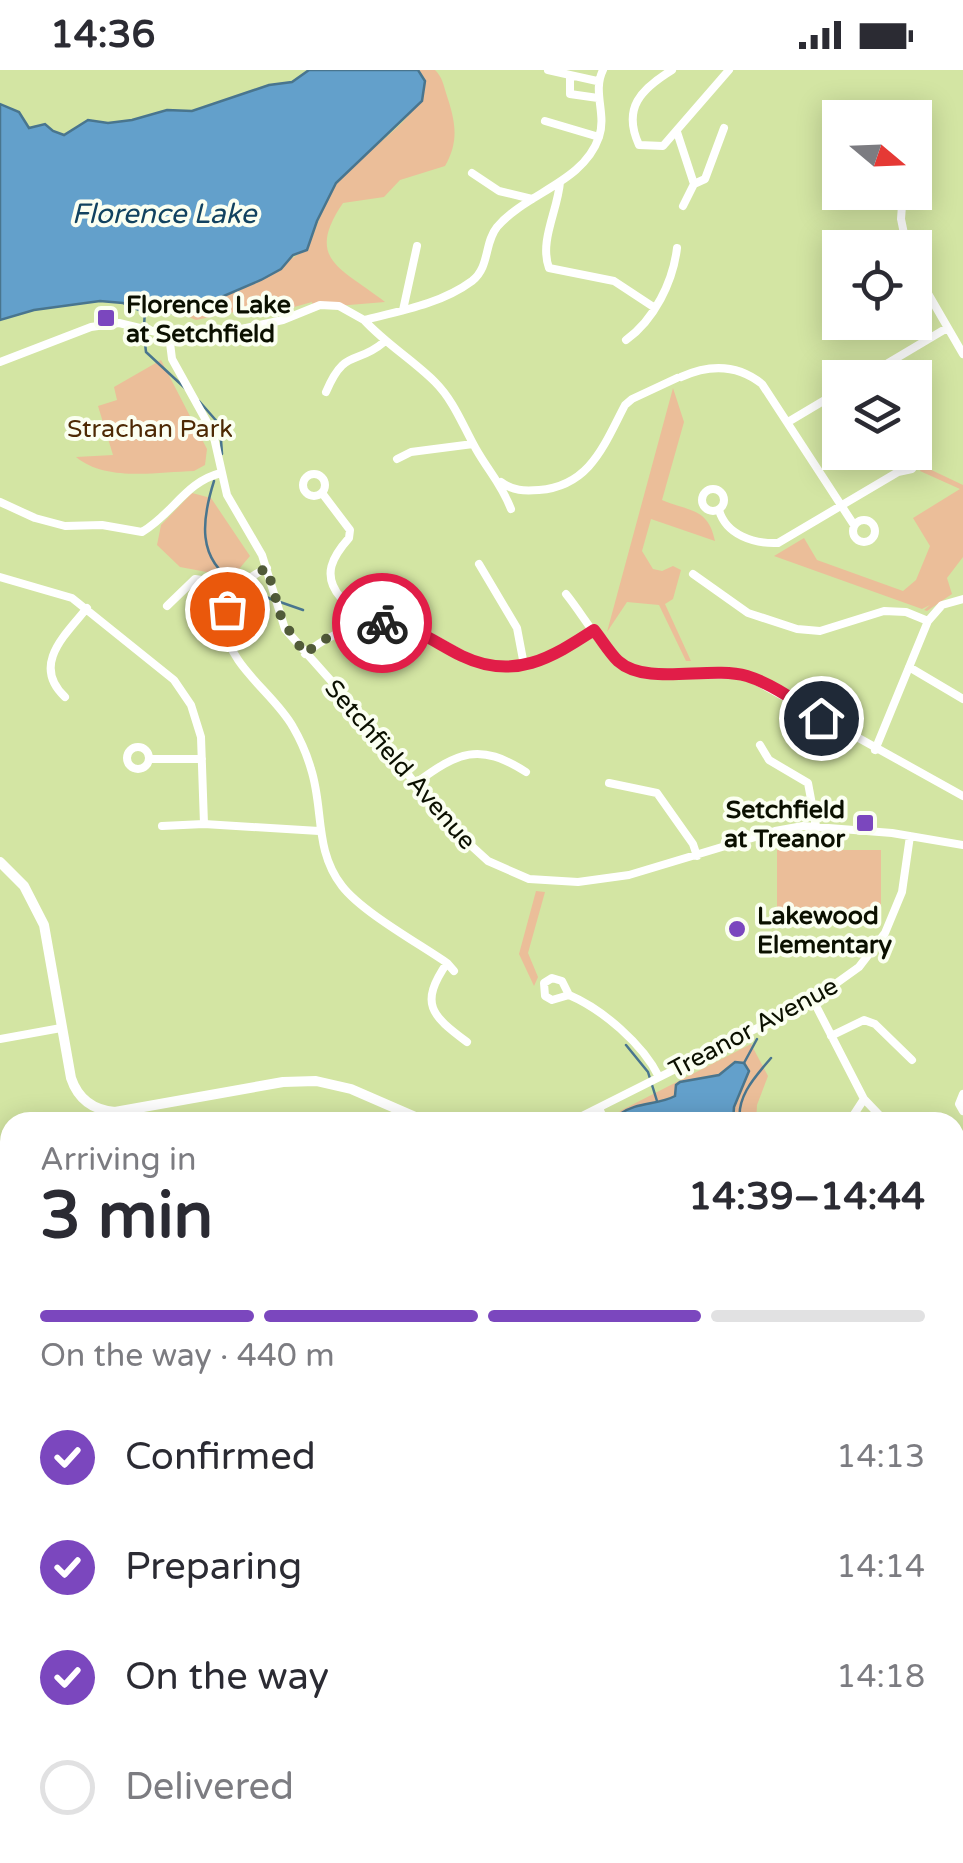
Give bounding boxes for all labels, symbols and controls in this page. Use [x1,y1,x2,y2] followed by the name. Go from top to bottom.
[50,12,155,58] text: 14:36
[822,100,932,210] north arrow
[822,100,932,470] map controls
[72,197,258,231] water label: Florence Lake
[822,230,932,340] button: locate
[126,290,291,349] place label: Florence Lake at Setchfield
[95,307,117,329] marker: Florence Lake at Setchfield
[822,360,932,470] button: layers
[67,414,233,444] park label: Strachan Park
[185,567,270,652] pin
[332,573,432,673] courier
[200,582,255,637] icon: bag
[355,596,410,651] icon: bike
[318,674,482,856] street label: Setchfield Avenue
[779,676,864,761] pin
[794,691,849,746] icon: home
[724,795,845,854] place label: Setchfield at Treanor
[854,812,876,834] marker: Setchfield at Treanor
[757,901,893,960] place label: Lakewood Elementary
[726,918,748,940] marker: Lakewood Elementary
[664,971,843,1085] street label: Treanor Avenue
[40,1141,197,1179] text: Arriving in
[688,1174,925,1220] text: 14:39–14:44
[40,1177,213,1256] text: 3 min
[40,1337,335,1375] text: On the way · 440 m
[40,1430,95,1485] icon: check
[125,1434,316,1480] text: Confirmed
[836,1438,925,1476] text: 14:13
[40,1540,95,1595] icon: check
[125,1544,302,1590] text: Preparing
[836,1548,925,1586] text: 14:14
[40,1650,95,1705] icon: check
[125,1654,329,1700] text: On the way
[836,1658,925,1696] text: 14:18
[125,1764,294,1810] text: Delivered

